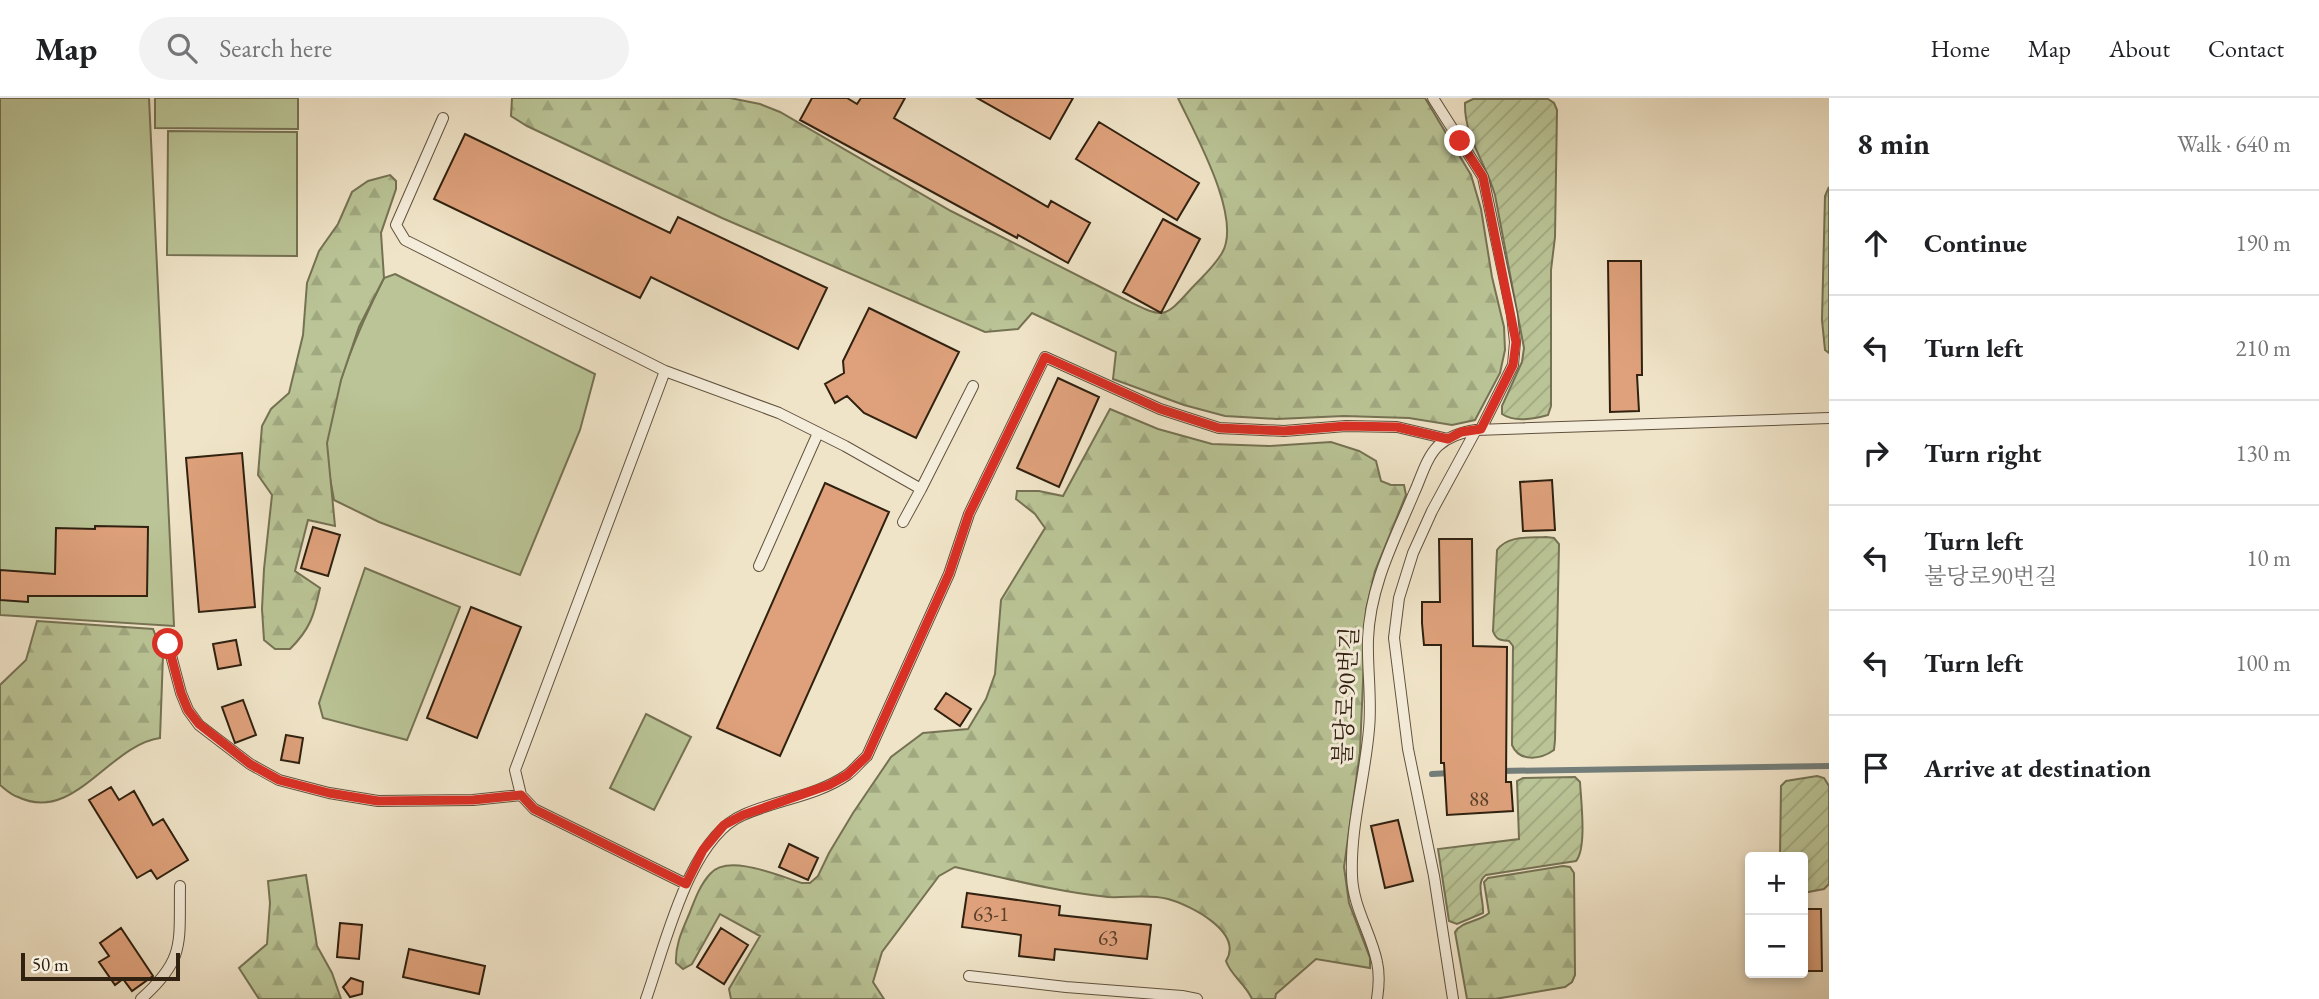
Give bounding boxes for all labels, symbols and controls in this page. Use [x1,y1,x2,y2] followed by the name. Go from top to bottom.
[139,17,629,80] search box
[35,27,97,70] text: Map
[163,29,201,67] icon: search
[219,31,332,65] text: Search here
[1930,33,1990,64] text: Home
[2028,33,2071,64] text: Map
[2109,33,2170,64] text: About
[2208,33,2284,64] text: Contact
[1857,124,1930,163] text: 8 min
[1444,125,1475,156] route end
[2177,129,2291,159] text: Walk · 640 m
[1857,224,1895,262] icon: ahead
[1924,226,2027,260] text: Continue
[2235,228,2291,258] text: 190 m
[1857,329,1895,367] icon: left
[1924,331,2023,365] text: Turn left
[2235,333,2291,363] text: 210 m
[1857,434,1895,472] icon: right
[1924,436,2042,470] text: Turn right
[2235,438,2291,468] text: 130 m
[1924,524,2023,558] text: Turn left
[1857,539,1895,577] icon: left
[2246,543,2291,573] text: 10 m
[1924,561,2057,591] text: 불당로90번길
[1326,626,1365,766] street label: 불당로90번길
[152,628,183,659] route start
[1857,644,1895,682] icon: left
[1924,646,2023,680] text: Turn left
[2235,648,2291,678] text: 100 m
[1857,749,1895,787] icon: arrive
[1924,751,2151,785] text: Arrive at destination
[1469,785,1489,812] house number: 88
[1745,852,1808,978] map controls
[1745,852,1808,915] button: +
[973,900,1009,927] house number: 63-1
[1745,915,1808,978] button: −
[1098,924,1118,951] house number: 63
[21,950,180,982] scale bar
[32,952,69,977] text: 50 m

